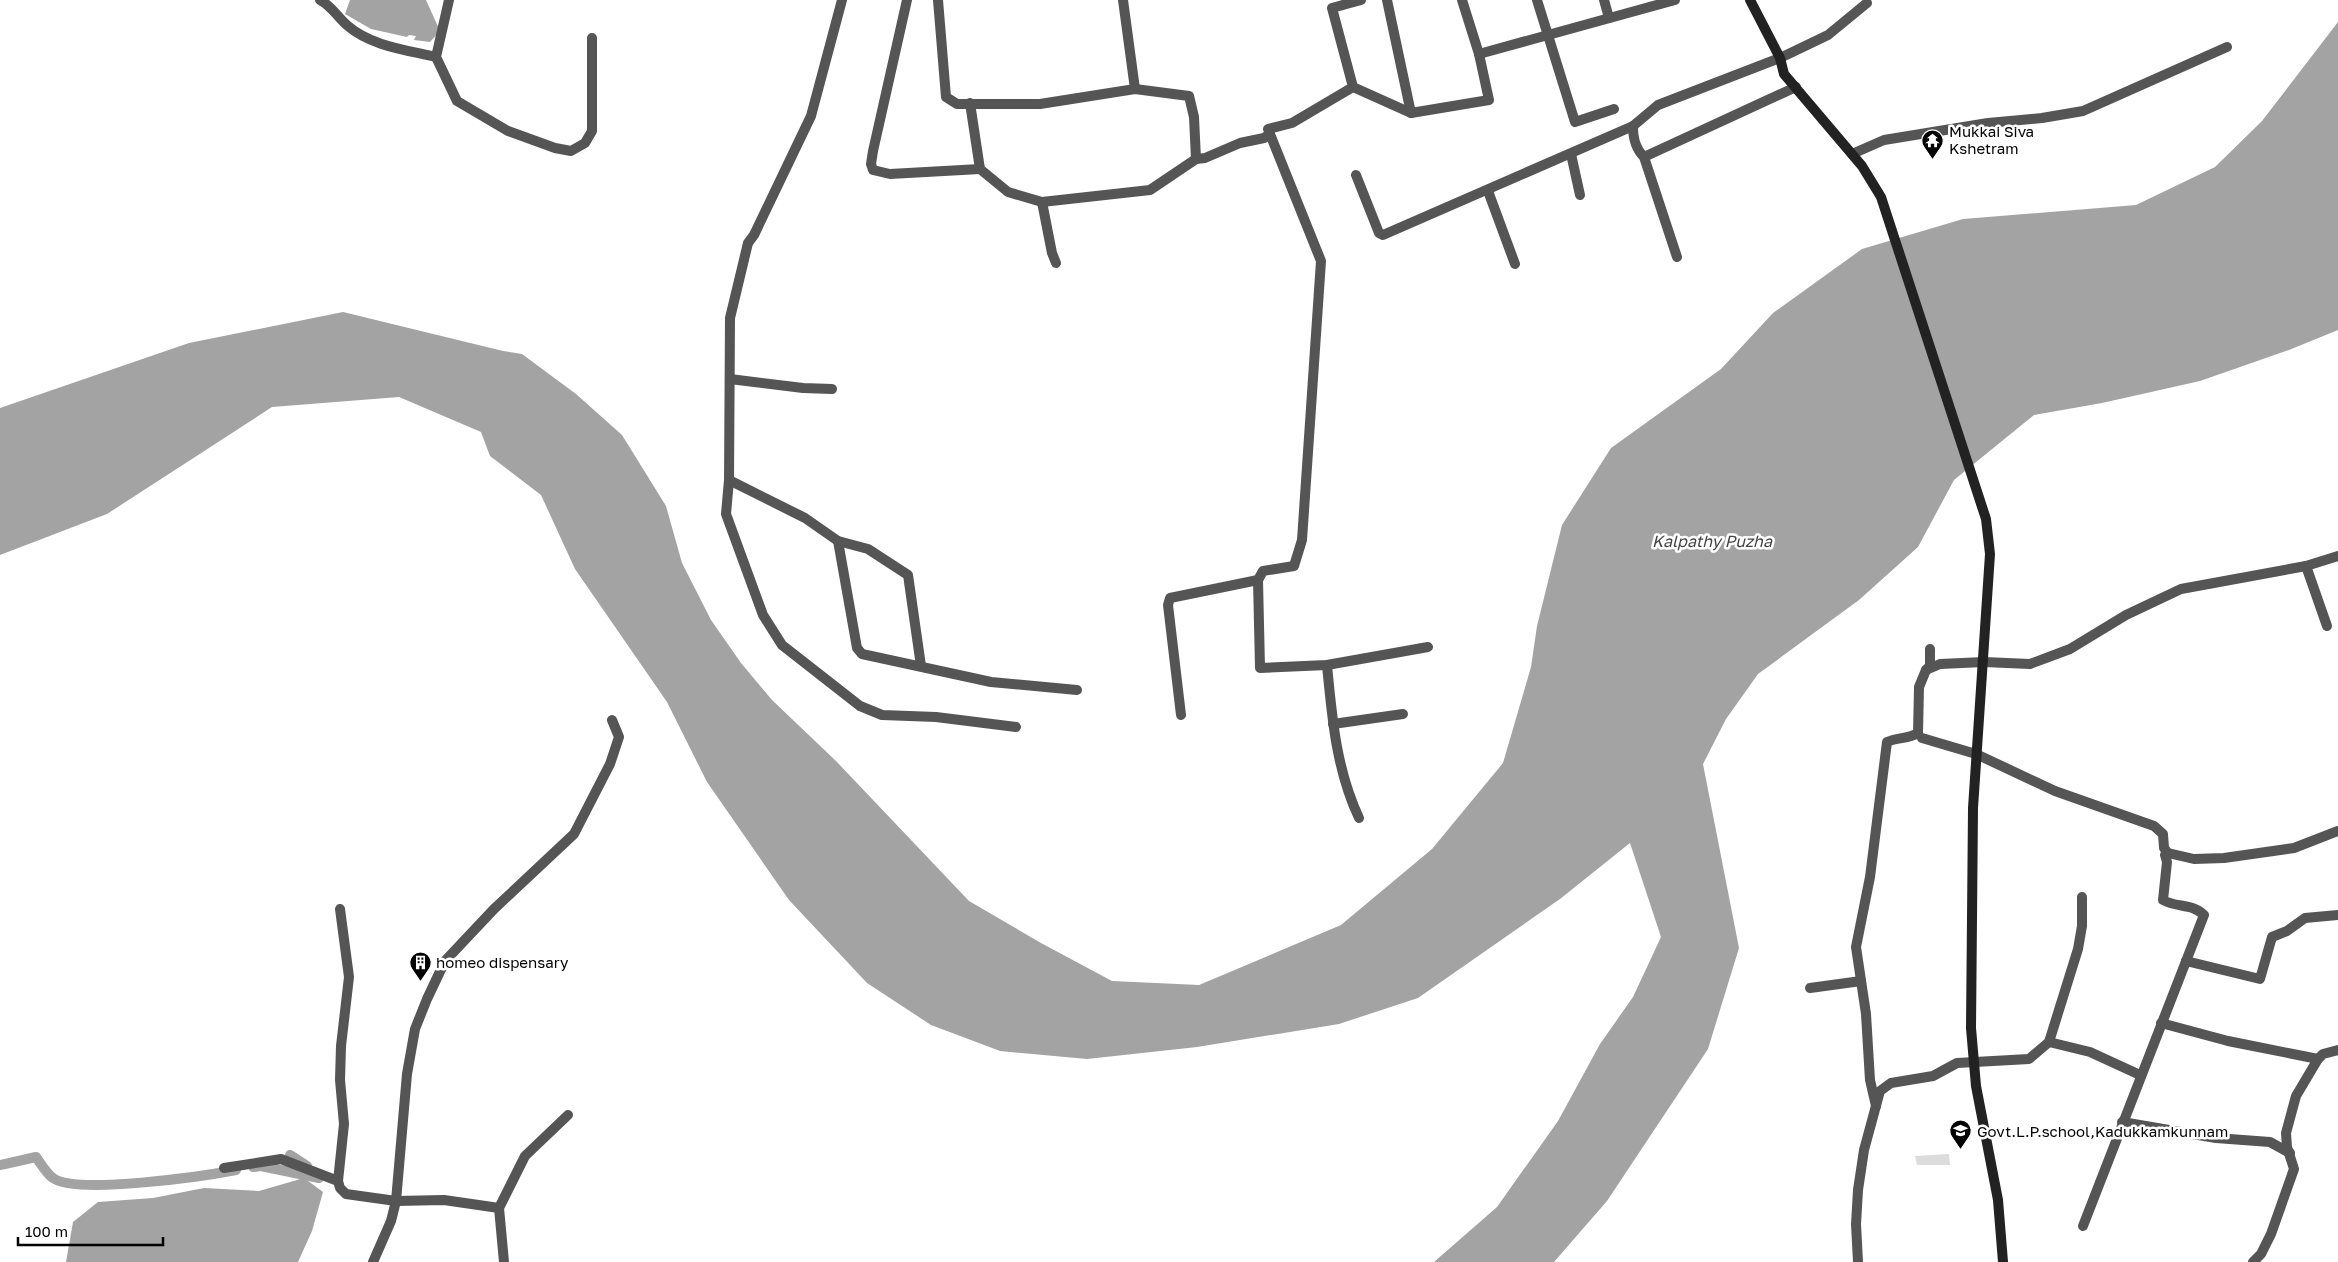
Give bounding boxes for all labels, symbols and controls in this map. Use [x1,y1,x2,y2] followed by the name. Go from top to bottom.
[1949,122,2034,157] place label: Mukkai Siva Kshetram
[1921,128,1945,159] temple icon: Mukkai Siva Kshetram
[1652,531,1773,551] water label: Kalpathy Puzha
[408,950,432,981] building icon: homeo dispensary
[436,953,569,971] place label: homeo dispensary
[1949,1119,1973,1150] school or university icon: Govt.L.P.school,Kadukkamkunnam
[1977,1122,2228,1140] place label: Govt.L.P.school,Kadukkamkunnam
[18,1214,162,1246] scale bar
[25,1222,68,1240] text: 100 m

